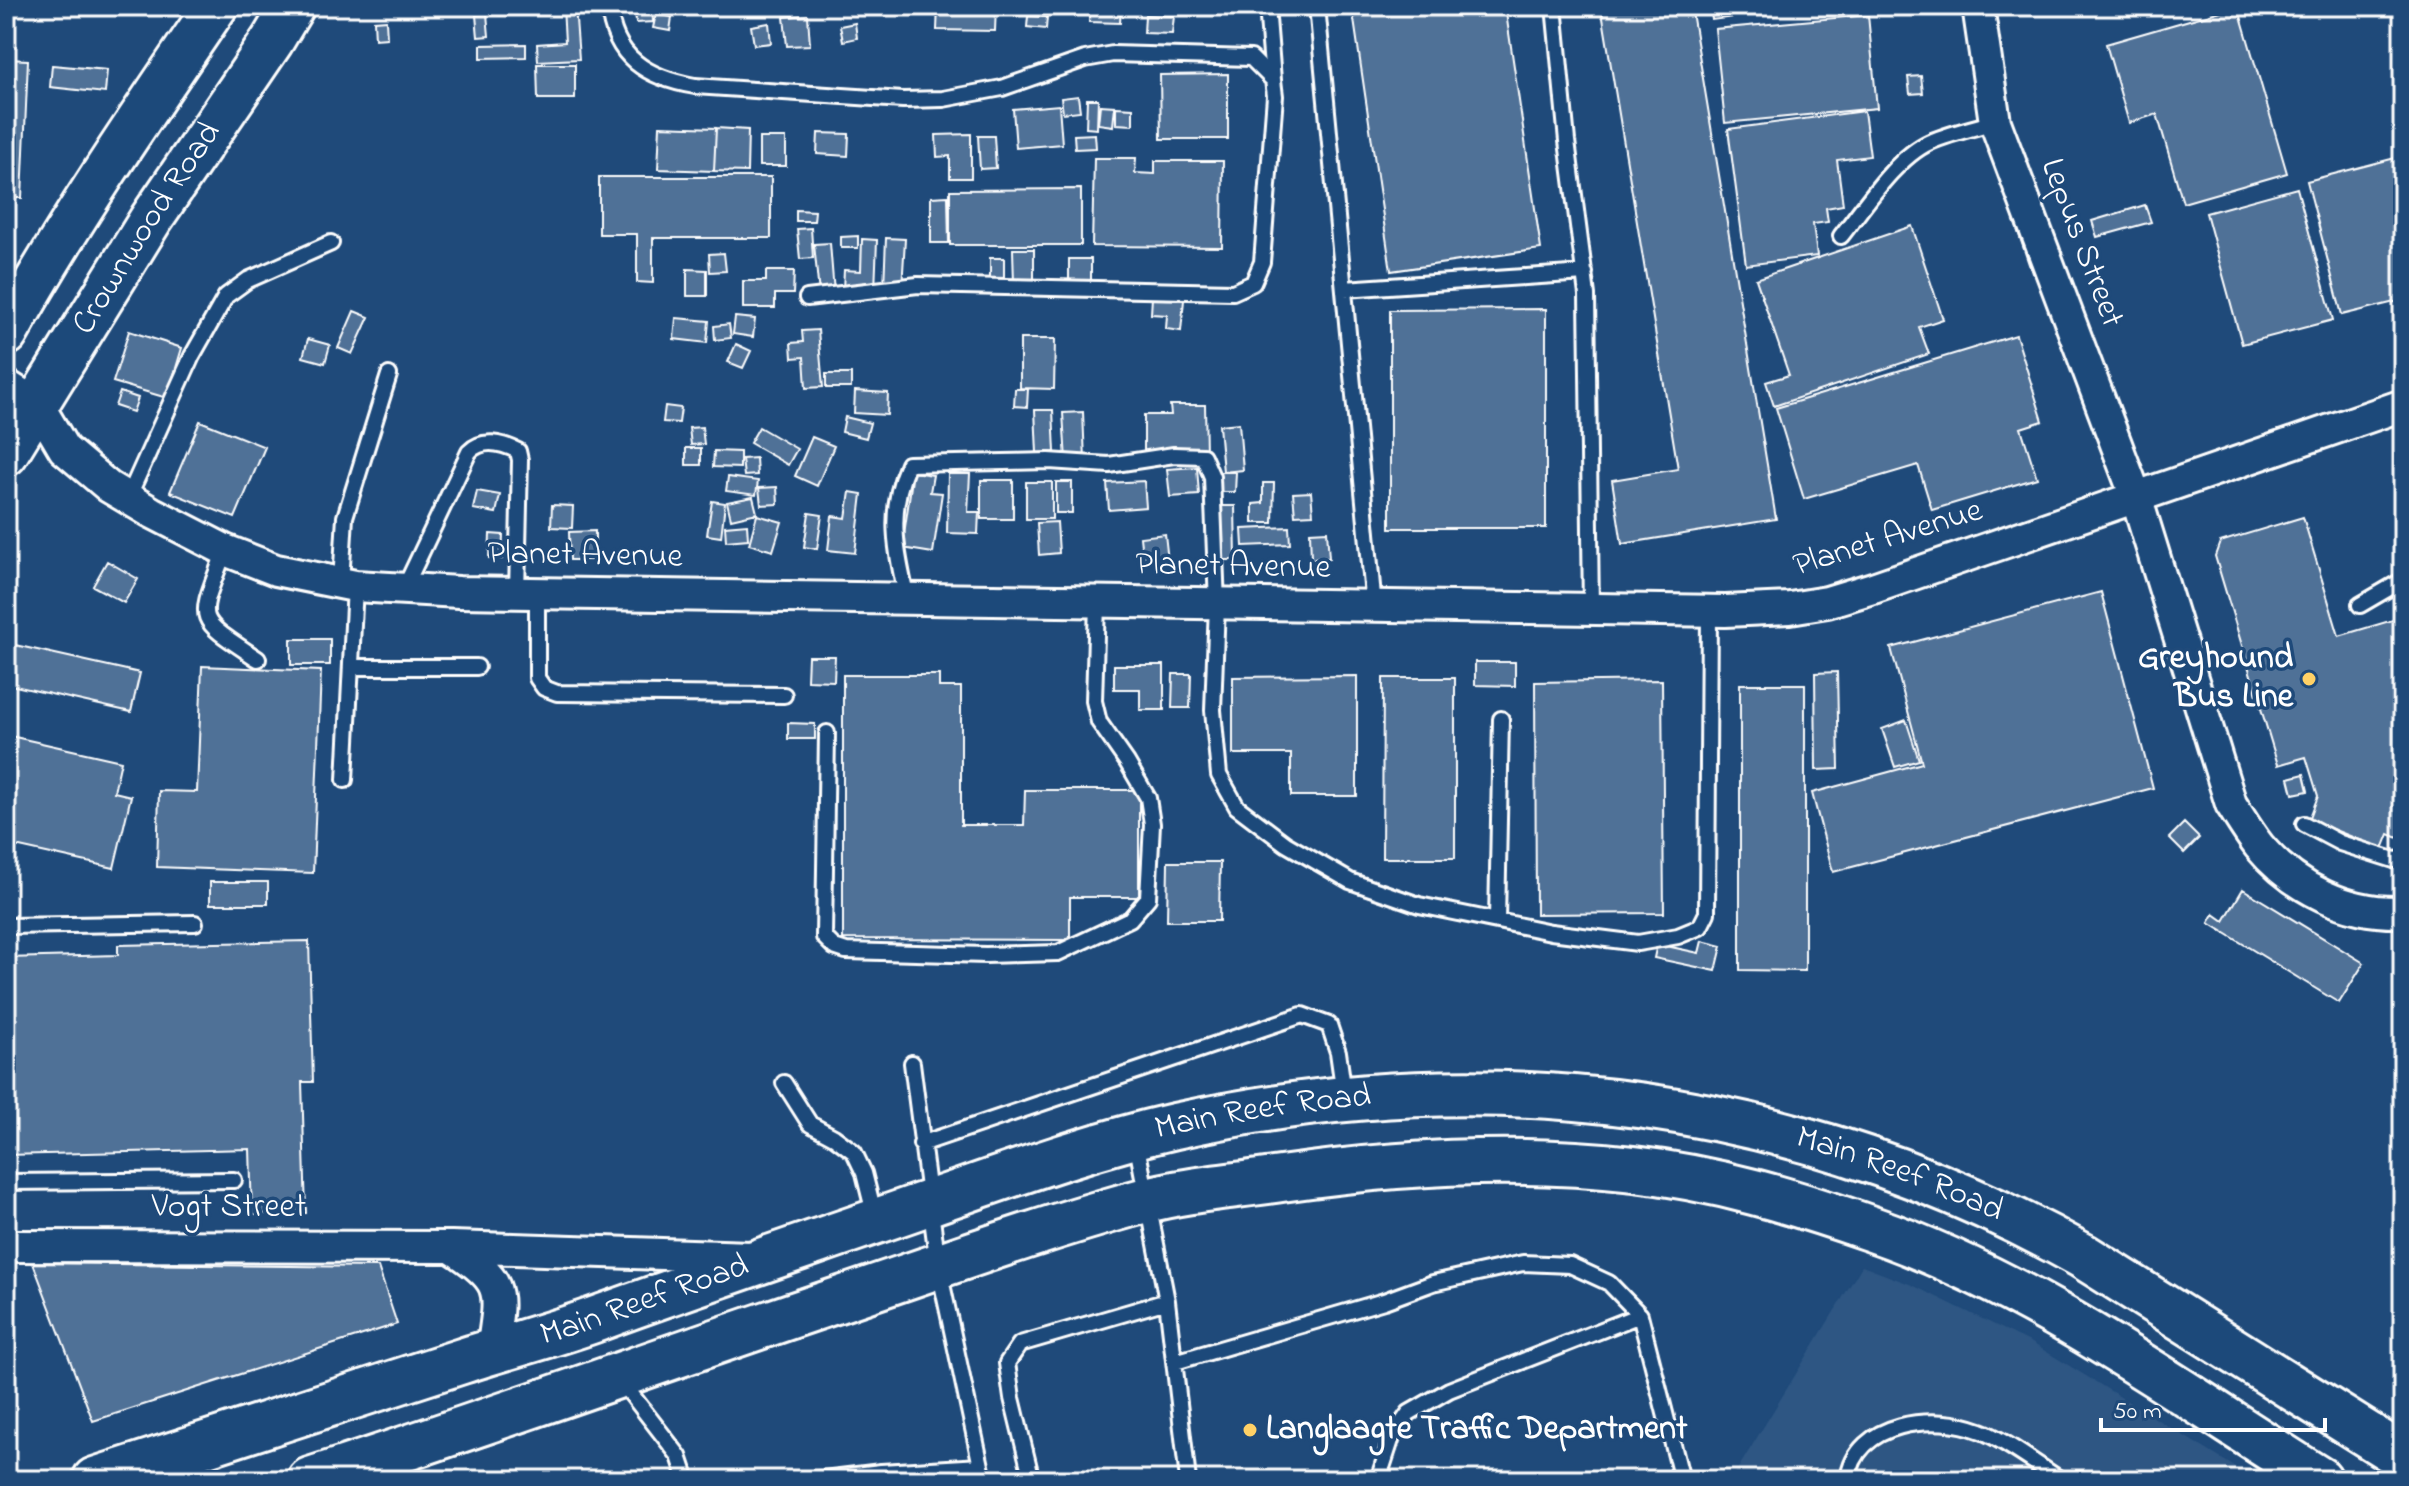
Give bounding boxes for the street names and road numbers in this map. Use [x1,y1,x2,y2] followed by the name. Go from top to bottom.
[60,112,235,345] street label: Crownwood Road
[2026,151,2136,335] street label: Lepus Street
[1787,486,1989,591] street label: Planet Avenue
[487,529,684,583] street label: Planet Avenue
[1135,540,1332,594] street label: Planet Avenue
[1150,1072,1373,1155] street label: Main Reef Road
[1790,1114,2011,1236] street label: Main Reef Road
[151,1183,306,1233] street label: Vogt Street
[534,1242,756,1361] street label: Main Reef Road

